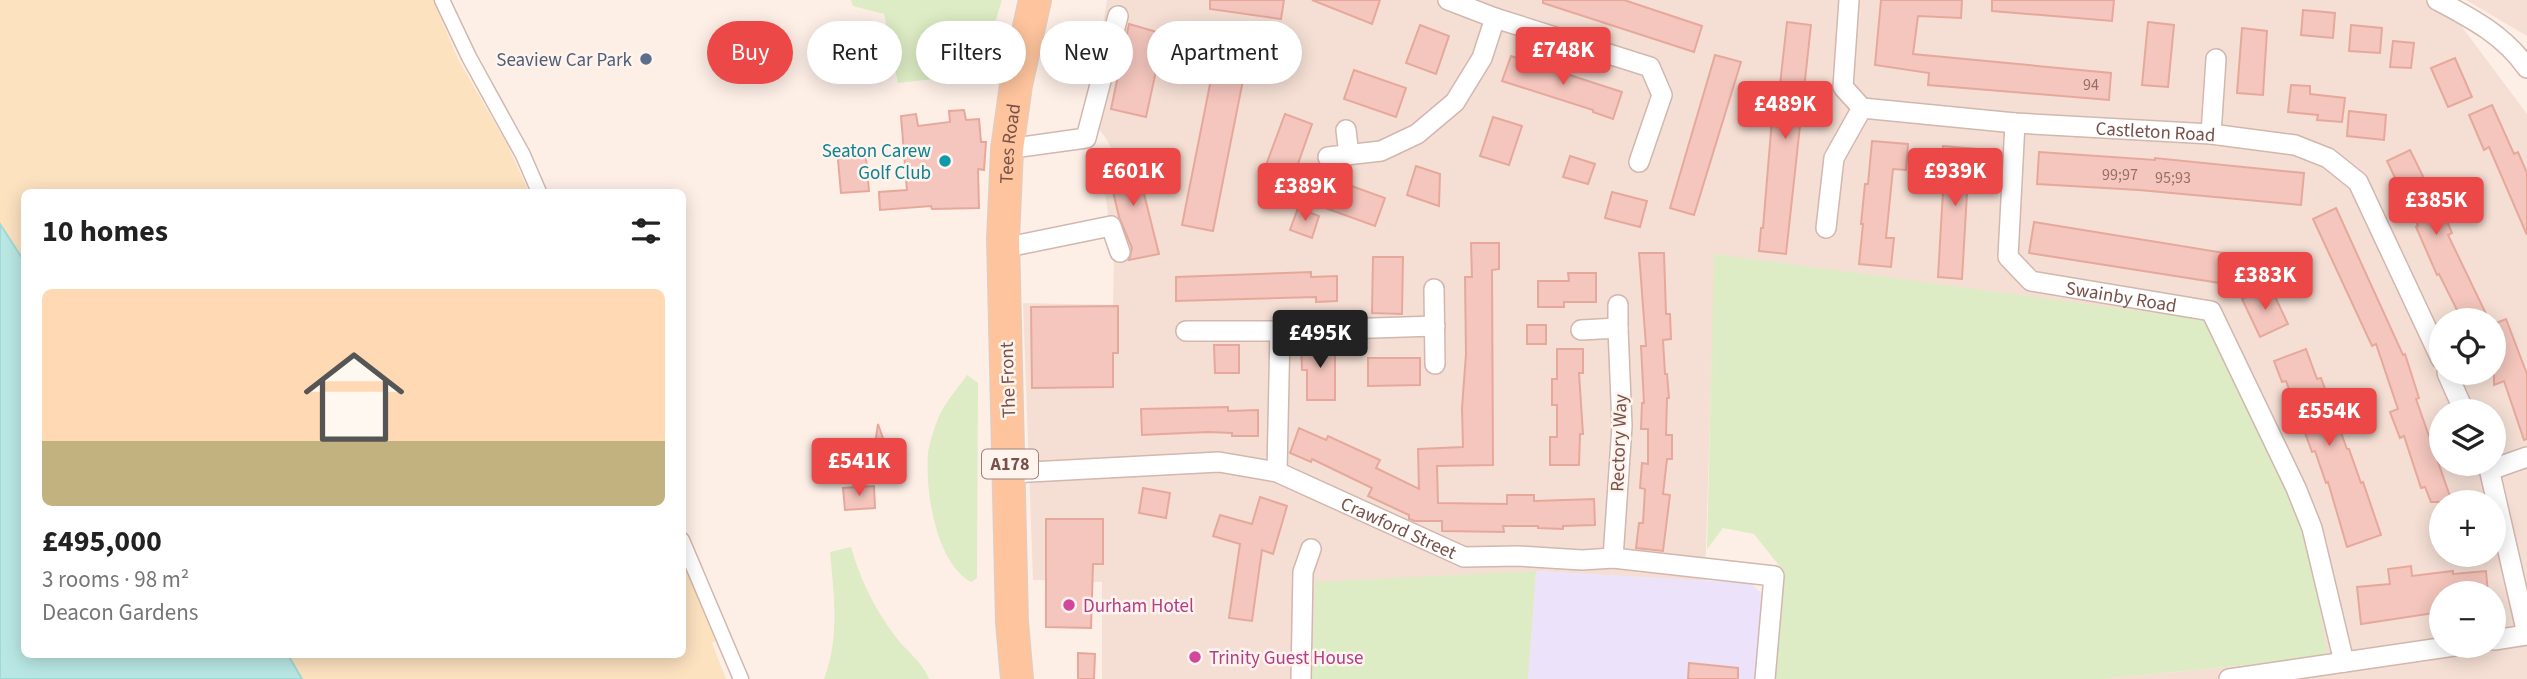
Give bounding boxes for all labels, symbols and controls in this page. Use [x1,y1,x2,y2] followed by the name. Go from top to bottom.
[707,21,793,84] chip: Buy
[807,21,902,84] chip: Rent
[916,21,1026,84] chip: Filters
[1040,21,1133,84] chip: New
[1147,21,1302,84] chip: Apartment
[1514,28,1612,87] pin: £748K
[1532,33,1594,66] text: £748K
[496,47,633,74] place label: Seaview Car Park
[638,51,654,67] marker: Seaview Car Park
[2083,74,2099,96] house number: 94
[1736,82,1834,141] pin: £489K
[1754,87,1816,120] text: £489K
[993,102,1028,184] street label: Tees Road
[2095,116,2216,149] street label: Castleton Road
[822,138,931,187] place label: Seaton Carew Golf Club
[1084,148,1182,208] pin: £601K
[1906,148,2004,208] pin: £939K
[937,153,953,169] marker: Seaton Carew Golf Club
[1102,154,1164,187] text: £601K
[1924,154,1986,187] text: £939K
[1256,164,1354,223] pin: £389K
[2102,164,2138,186] house number: 99;97
[2155,167,2191,189] house number: 95;93
[1274,169,1336,202] text: £389K
[2387,177,2485,237] pin: £385K
[2405,183,2467,216] text: £385K
[42,210,168,253] text: 10 homes
[627,212,665,250] icon: filters
[2216,252,2314,312] pin: £383K
[2234,258,2296,291] text: £383K
[2064,275,2179,320] street label: Swainby Road
[2429,308,2506,658] map controls
[2429,308,2506,385] button: locate
[1271,310,1369,370] pin: £495K
[1289,316,1351,349] text: £495K
[291,334,417,460] icon: home
[994,341,1023,419] street label: The Front
[2280,388,2378,448] pin: £554K
[1604,394,1635,492] street label: Rectory Way
[2298,394,2360,427] text: £554K
[2429,399,2506,476] button: layers
[810,438,908,498] pin: £541K
[828,444,890,477] text: £541K
[982,450,1038,478] road number: A178
[2429,490,2506,567] button: +
[1336,491,1461,567] street label: Crawford Street
[42,520,162,563] text: £495,000
[42,563,189,596] text: 3 rooms · 98 m²
[2429,581,2506,658] button: −
[1083,593,1194,620] place label: Durham Hotel
[42,596,198,629] text: Deacon Gardens
[1061,597,1077,613] marker: Durham Hotel
[1209,645,1363,672] place label: Trinity Guest House
[1187,649,1203,665] marker: Trinity Guest House

